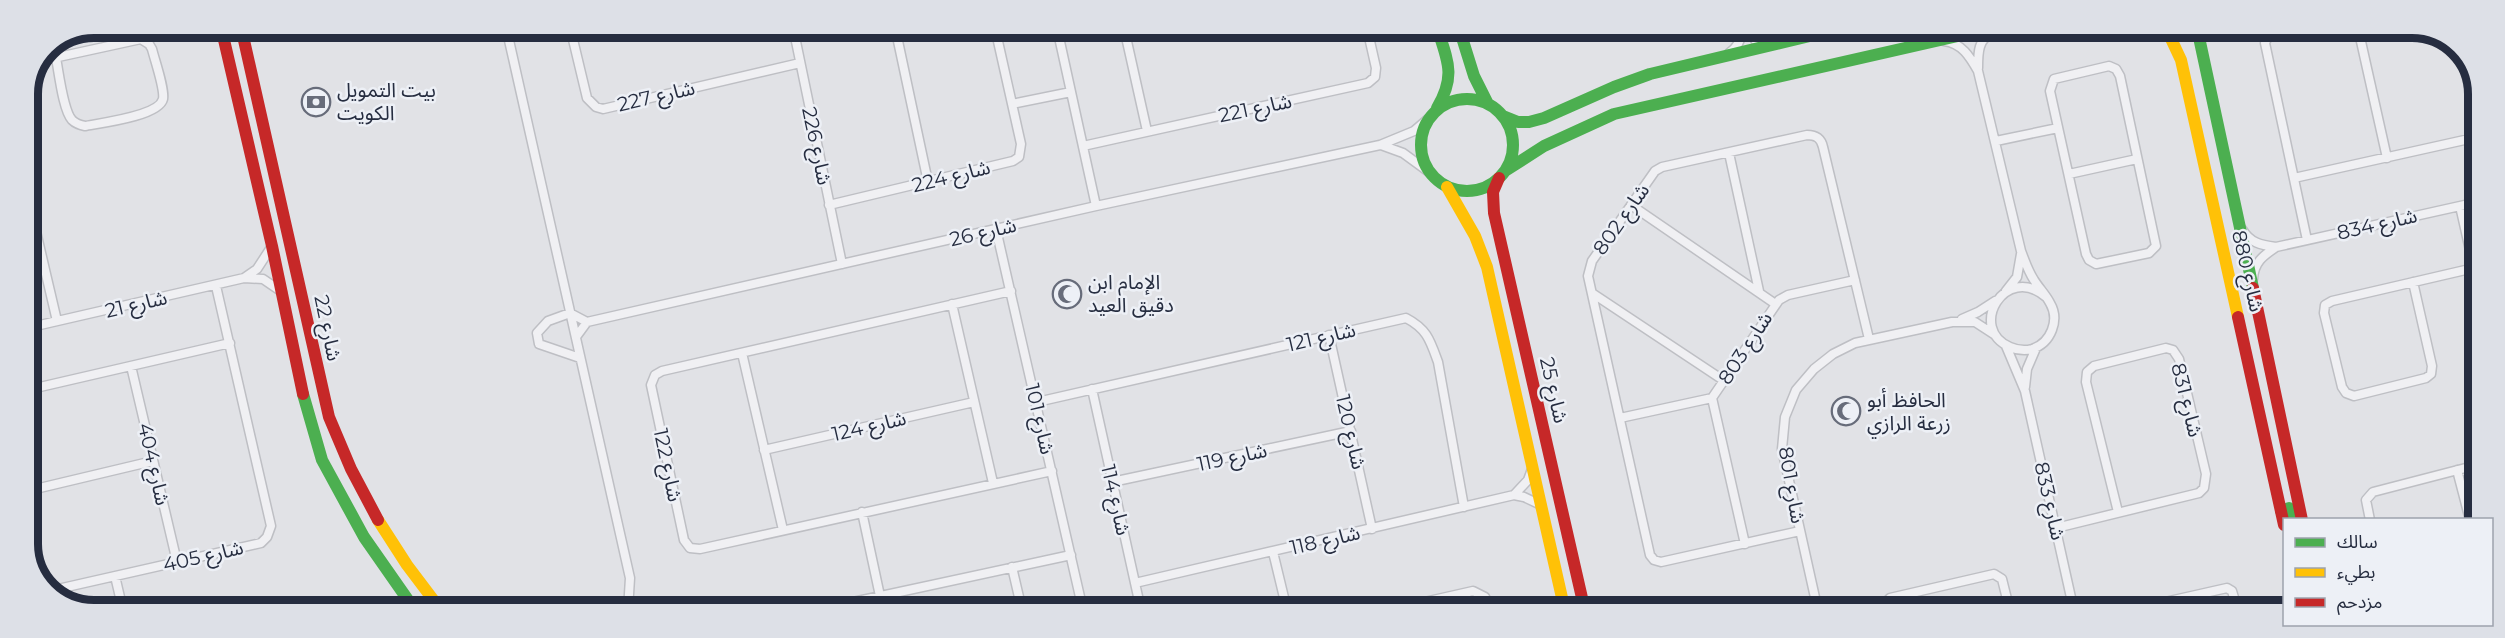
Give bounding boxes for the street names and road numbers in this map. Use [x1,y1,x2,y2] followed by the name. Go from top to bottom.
[615,75,698,119] street label: شارع 227
[1216,89,1294,130] street label: شارع 221
[794,105,837,188] street label: شارع 226
[909,155,993,200] street label: شارع 224
[1588,179,1657,261] street label: شارع 802
[2335,203,2420,248] street label: شارع 834
[947,213,1019,254] street label: شارع 26
[2224,228,2269,315] street label: شارع 880
[103,285,170,326] street label: شارع 21
[306,293,347,364] street label: شارع 22
[1713,307,1780,390] street label: شارع 803
[1284,317,1359,359] street label: شارع 121
[1532,355,1573,426] street label: شارع 25
[2163,360,2208,440] street label: شارع 831
[1017,381,1060,457] street label: شارع 101
[1328,392,1371,472] street label: شارع 120
[829,406,909,449] street label: شارع 124
[130,420,175,508] street label: شارع 404
[646,426,687,504] street label: شارع 122
[1195,438,1270,479] street label: شارع 119
[1771,445,1811,526] street label: شارع 801
[2026,460,2071,543] street label: شارع 833
[1093,462,1136,538] street label: شارع 114
[1287,520,1363,563] street label: شارع 118
[160,535,246,580] street label: شارع 405

